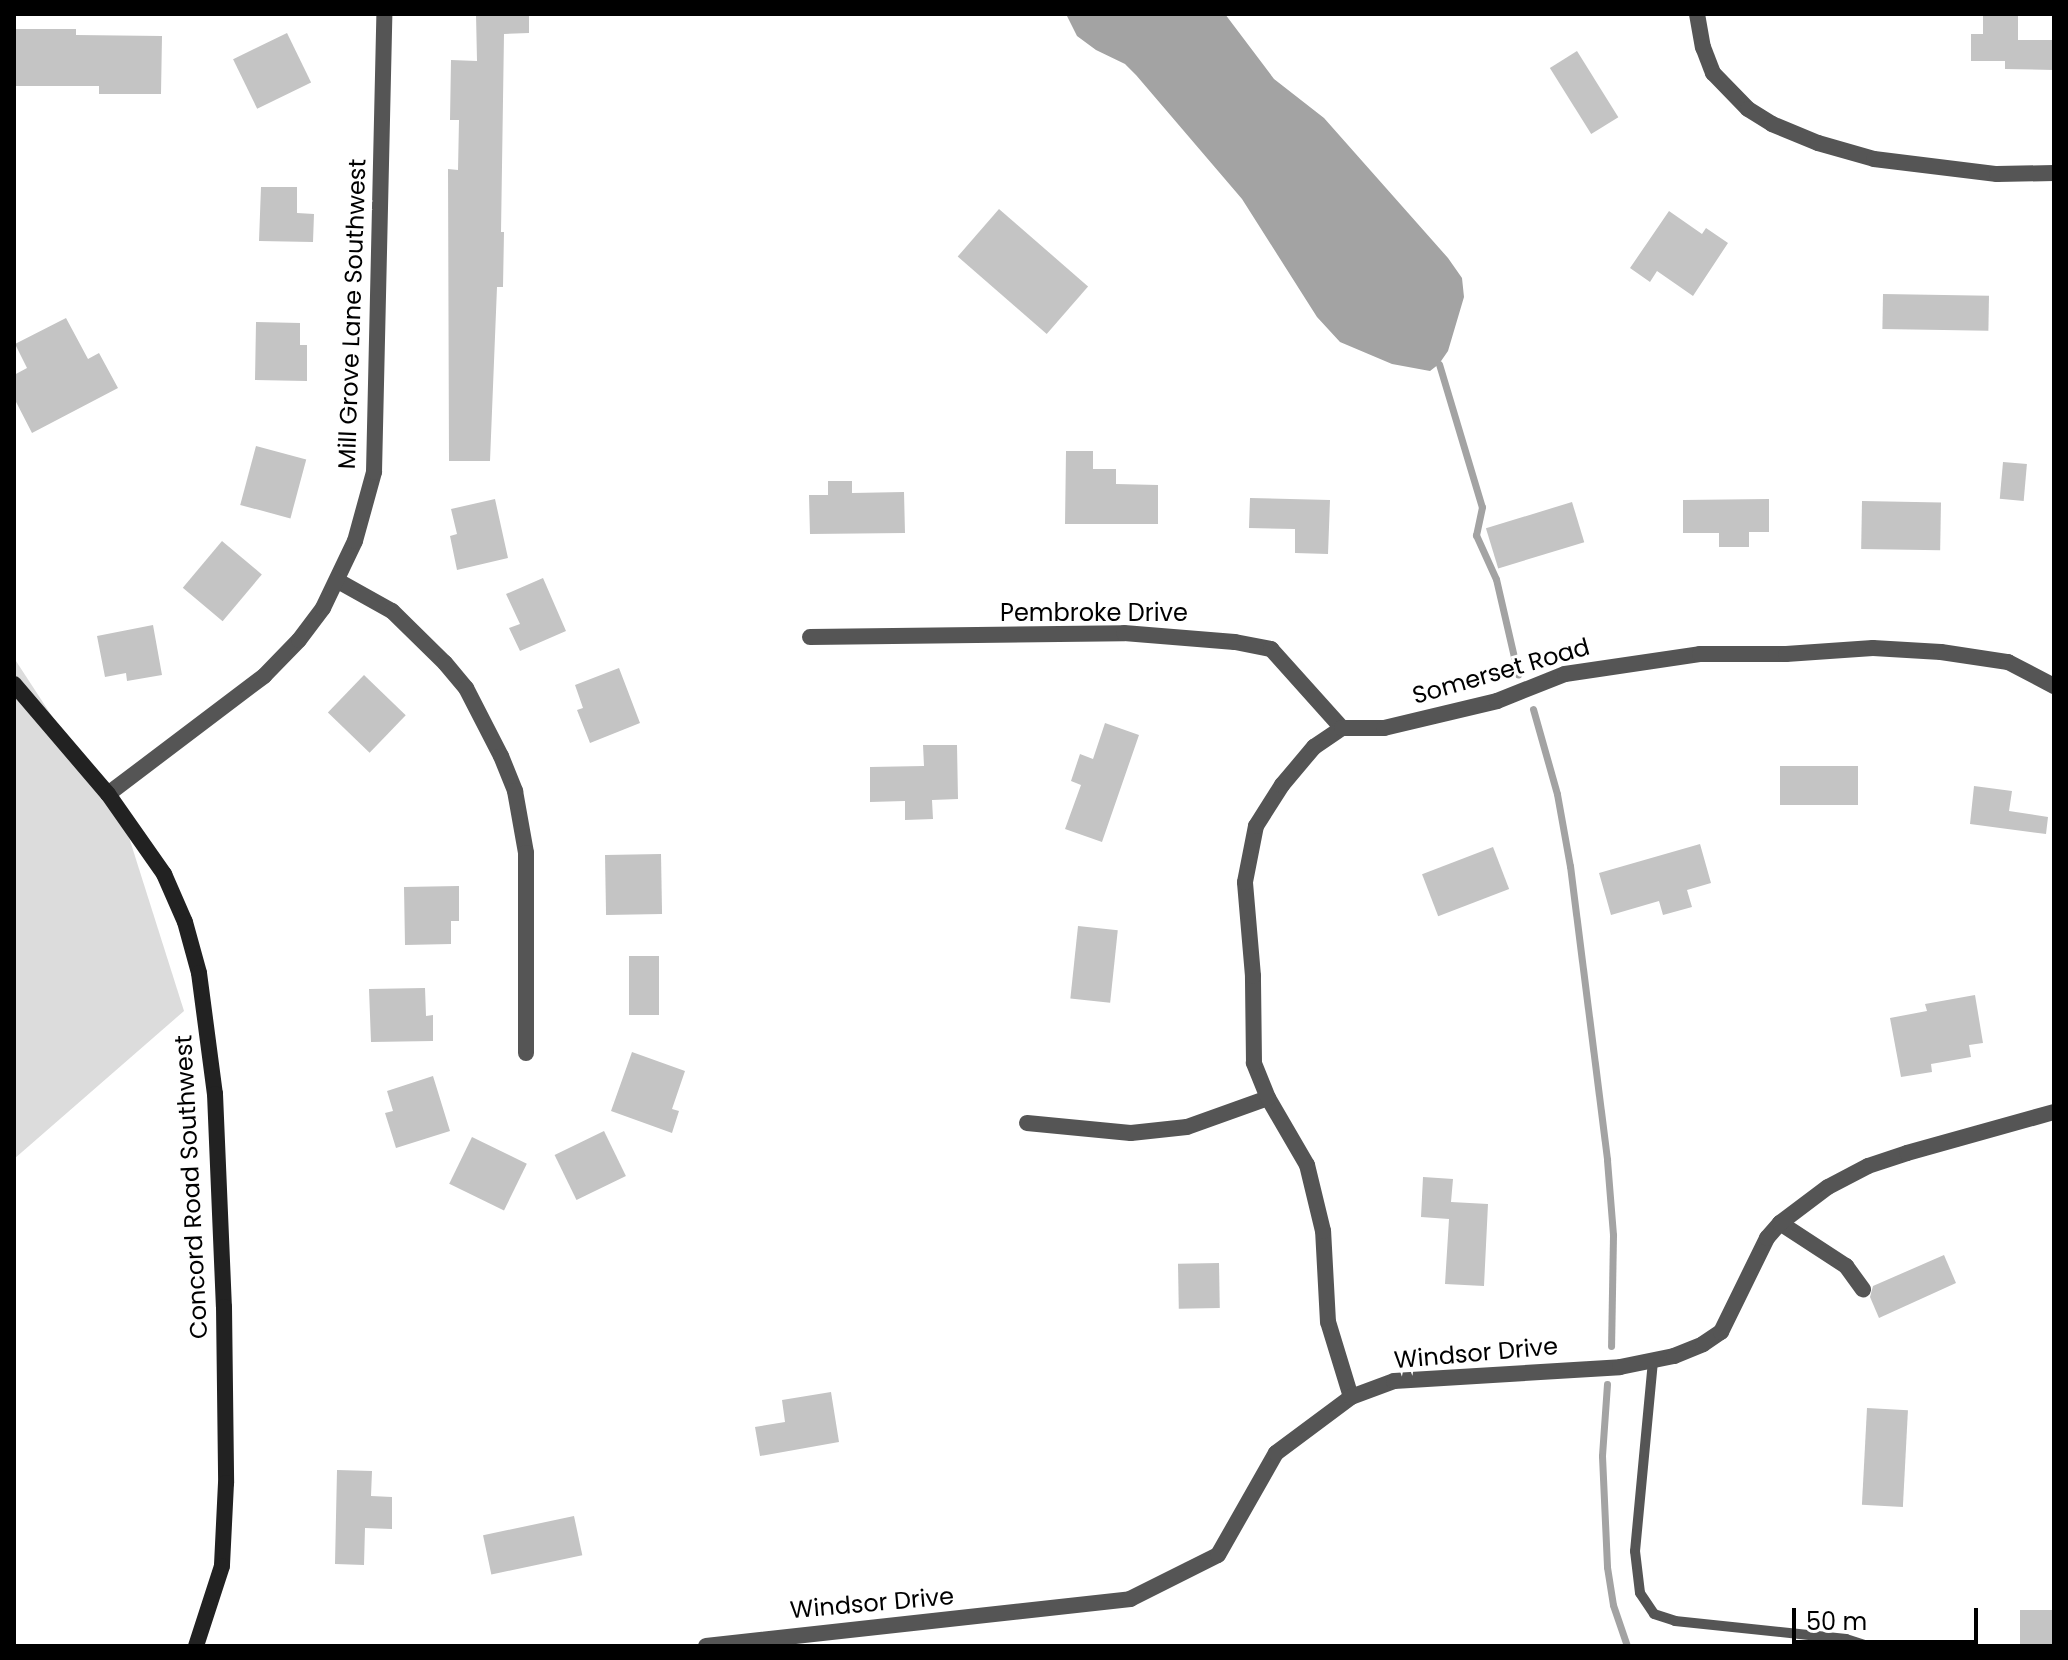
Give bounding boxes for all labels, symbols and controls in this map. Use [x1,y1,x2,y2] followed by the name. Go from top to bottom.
[332,158,372,470] street label: Mill Grove Lane Southwest
[1000,599,1188,627] street label: Pembroke Drive
[1409,632,1593,710] street label: Somerset Road
[169,1034,213,1340] street label: Concord Road Southwest
[1393,1331,1559,1375] street label: Windsor Drive
[789,1581,955,1625] street label: Windsor Drive
[1796,1592,1982,1642] scale bar
[1806,1605,1867,1638] text: 50 m

